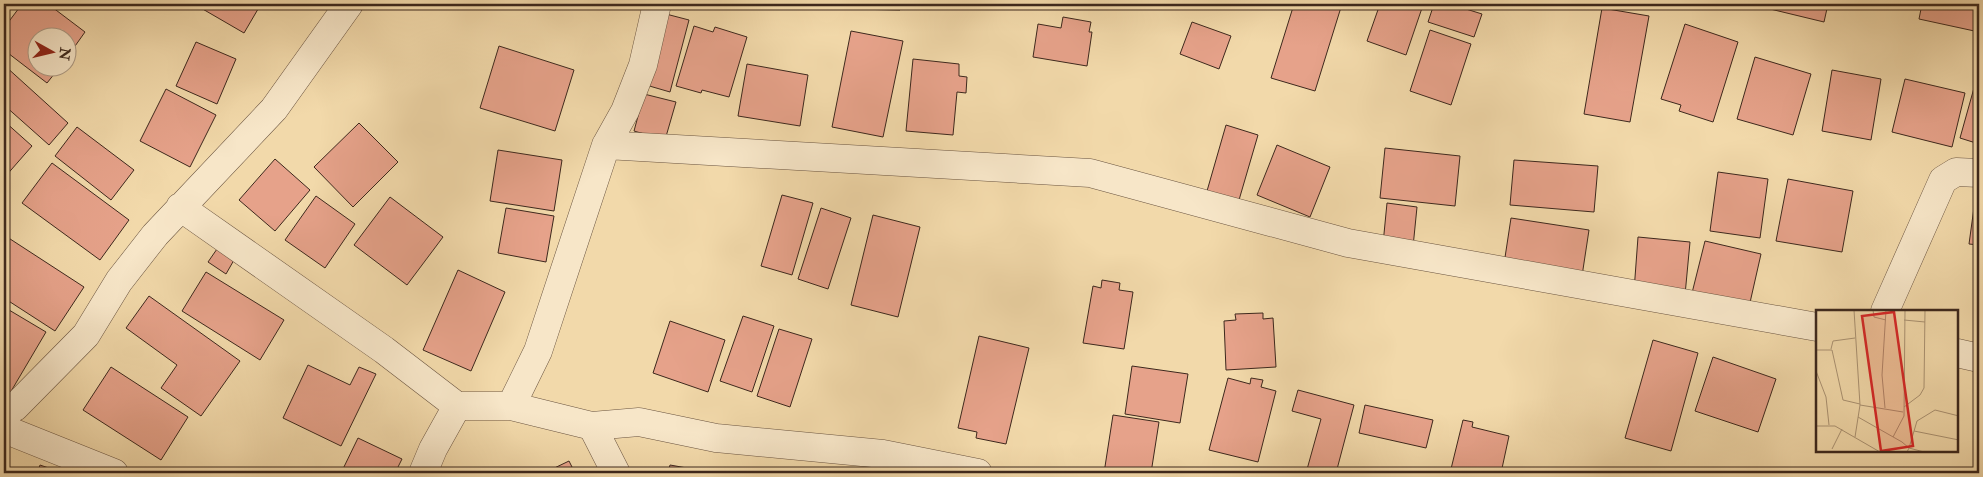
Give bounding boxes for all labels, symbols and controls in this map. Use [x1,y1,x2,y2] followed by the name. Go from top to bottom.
[28,28,78,78] north arrow
[55,45,74,62] text: N
[1816,310,1958,452] inset map

